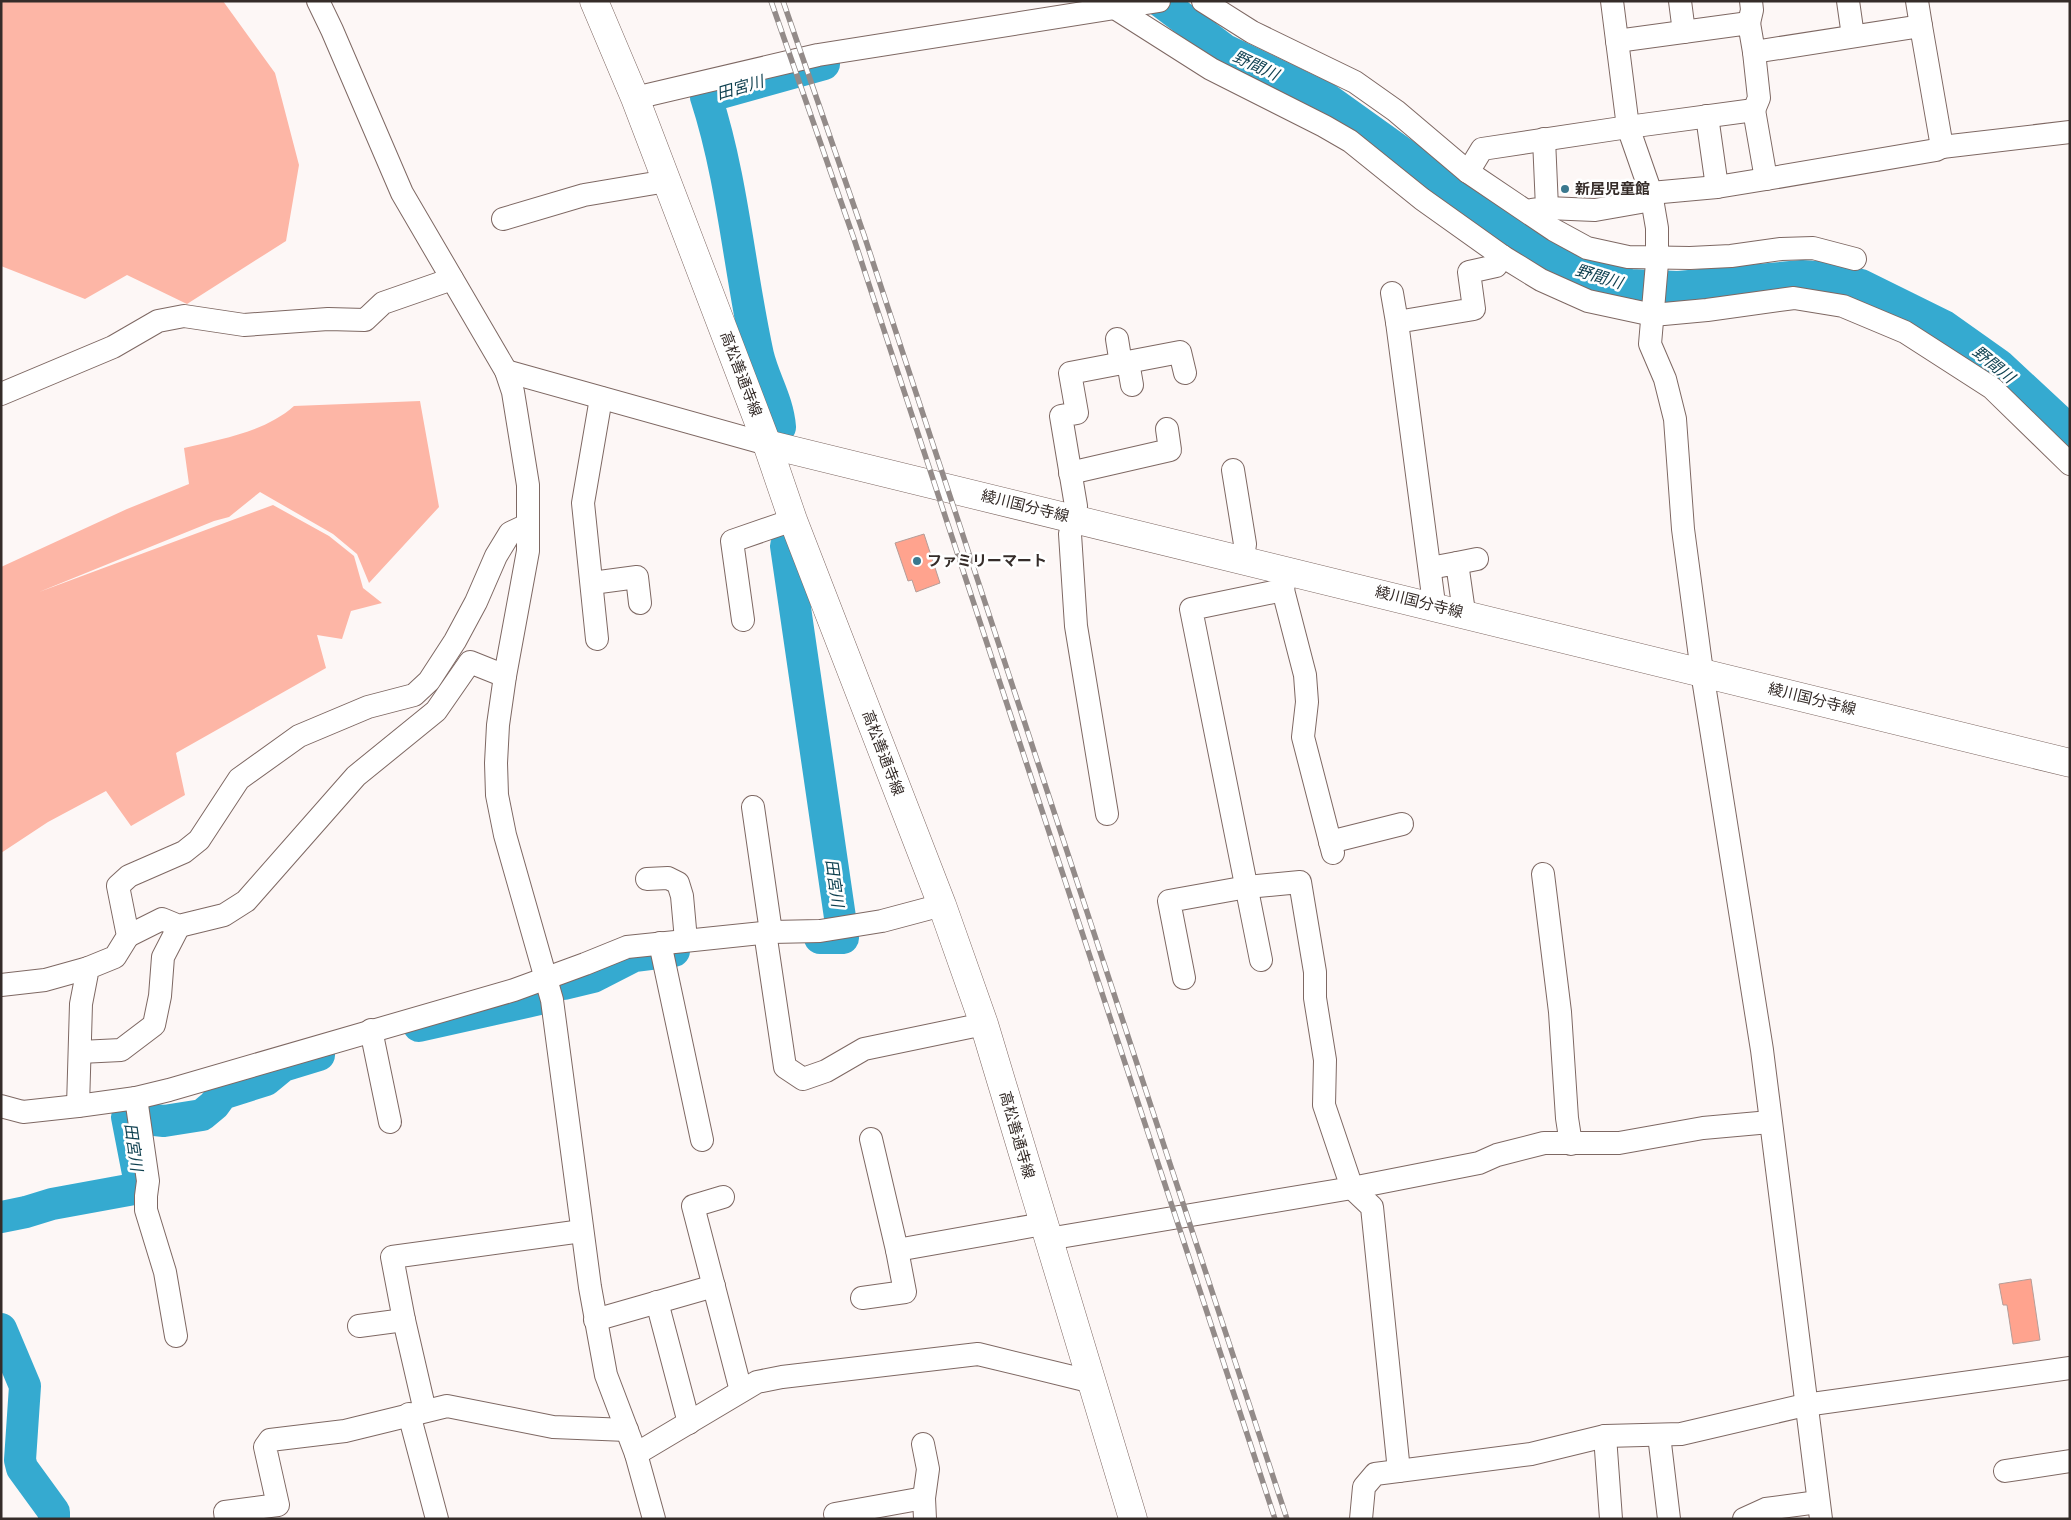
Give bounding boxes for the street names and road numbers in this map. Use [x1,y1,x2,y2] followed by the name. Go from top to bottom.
[717,328,766,419] street label: 高松善通寺線
[979,485,1071,525] street label: 綾川国分寺線
[1373,581,1465,621] street label: 綾川国分寺線
[1766,678,1858,718] street label: 綾川国分寺線
[859,707,908,798] street label: 高松善通寺線
[997,1089,1039,1180] street label: 高松善通寺線

